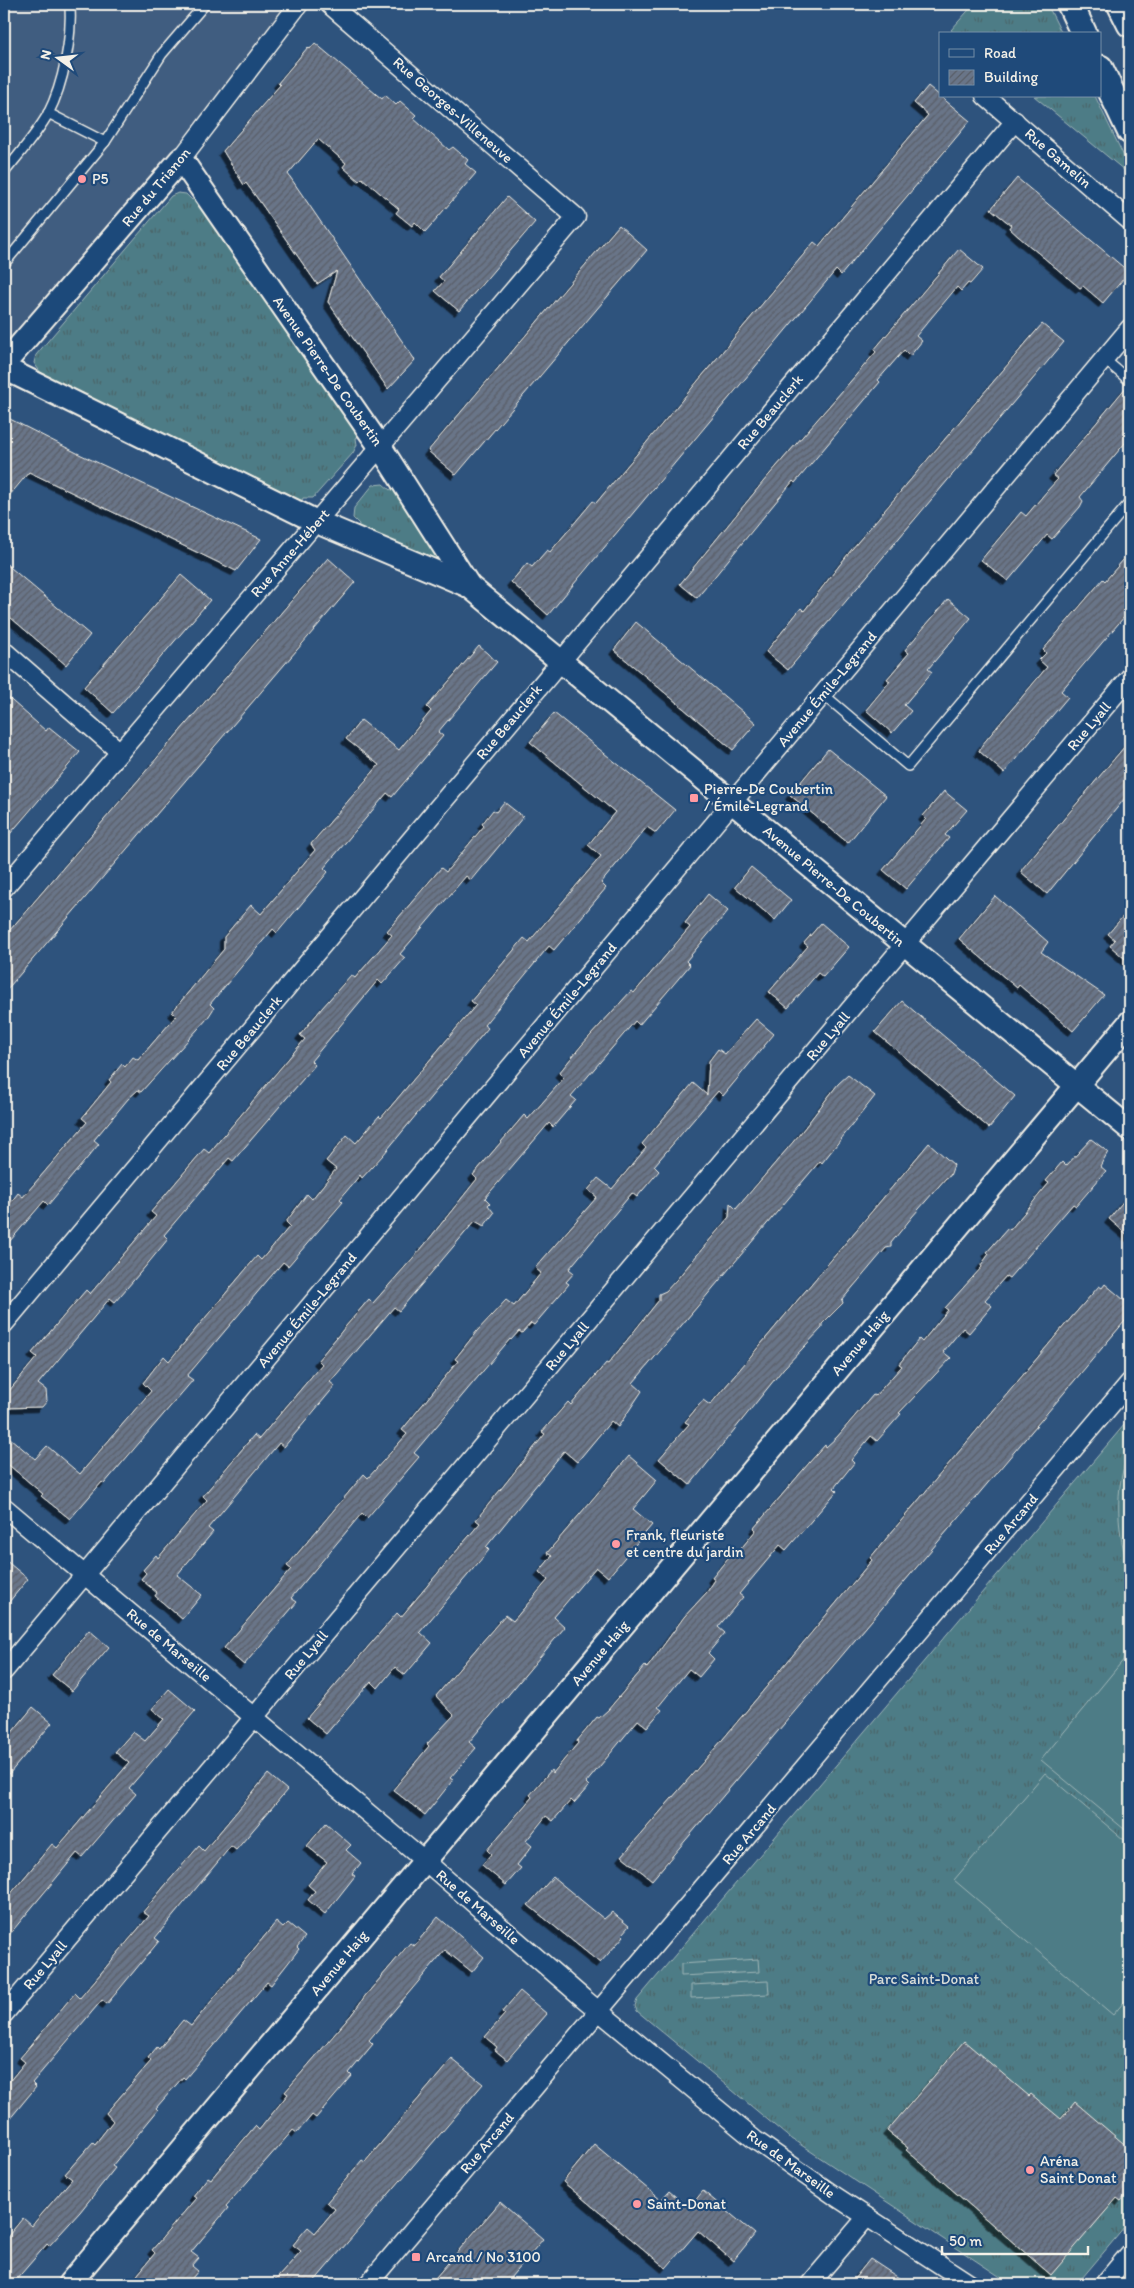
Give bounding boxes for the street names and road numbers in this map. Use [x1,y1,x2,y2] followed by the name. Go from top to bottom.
[389,53,517,167] street label: Rue Georges-Villeneuve
[1021,124,1095,192] street label: Rue Gamelin
[118,143,195,230] street label: Rue du Trianon
[269,292,387,450] street label: Avenue Pierre-De Coubertin
[733,370,807,453] street label: Rue Beauclerk
[247,505,334,601] street label: Rue Anne-Hébert
[773,628,881,750] street label: Avenue Émile-Legrand
[472,680,546,763] street label: Rue Beauclerk
[1063,697,1115,754] street label: Rue Lyall
[760,821,909,951] street label: Avenue Pierre-De Coubertin
[513,939,621,1061] street label: Avenue Émile-Legrand
[212,991,286,1074] street label: Rue Beauclerk
[802,1007,854,1064] street label: Rue Lyall
[253,1249,361,1371] street label: Avenue Émile-Legrand
[827,1306,893,1379] street label: Avenue Haig
[541,1317,593,1374] street label: Rue Lyall
[980,1489,1042,1558] street label: Rue Arcand
[123,1604,215,1686] street label: Rue de Marseille
[567,1616,633,1689] street label: Avenue Haig
[280,1626,332,1683] street label: Rue Lyall
[718,1799,780,1868] street label: Rue Arcand
[432,1866,524,1948] street label: Rue de Marseille
[306,1926,372,1999] street label: Avenue Haig
[19,1936,71,1993] street label: Rue Lyall
[456,2108,518,2177] street label: Rue Arcand
[743,2126,839,2202] street label: Rue de Marseille

